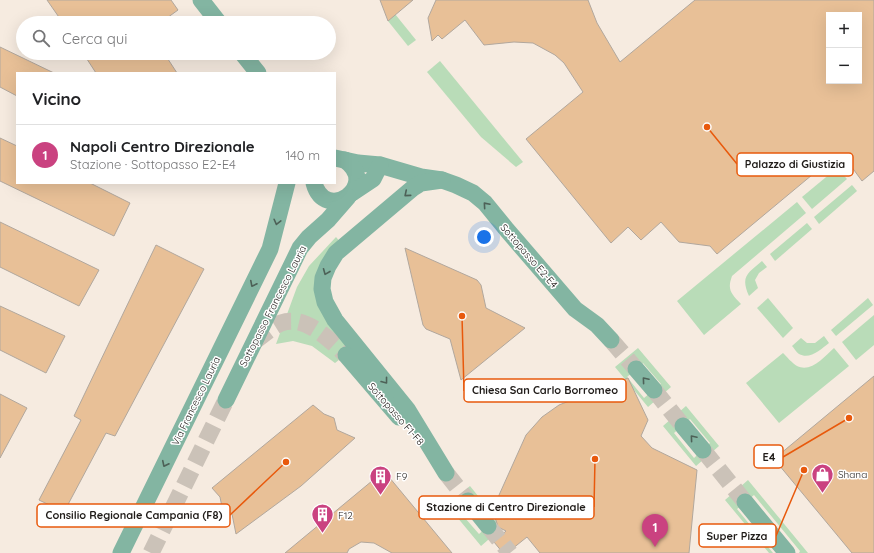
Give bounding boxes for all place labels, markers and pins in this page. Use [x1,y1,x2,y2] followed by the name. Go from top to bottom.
[737,153,853,176] callout: Palazzo di Giustizia
[464,379,626,402] callout: Chiesa San Carlo Borromeo
[754,445,783,468] callout: E4
[810,461,836,494] shop icon: Shana
[367,463,393,496] building icon: F9
[838,468,867,481] place label: Shana
[396,470,408,483] place label: F9
[419,496,594,519] callout: Stazione di Centro Direzionale
[309,502,335,535] building icon: F12
[37,504,230,527] callout: Consilio Regionale Campania (F8)
[338,509,353,522] place label: F12
[642,514,668,547] pin: 1
[699,524,776,547] callout: Super Pizza

